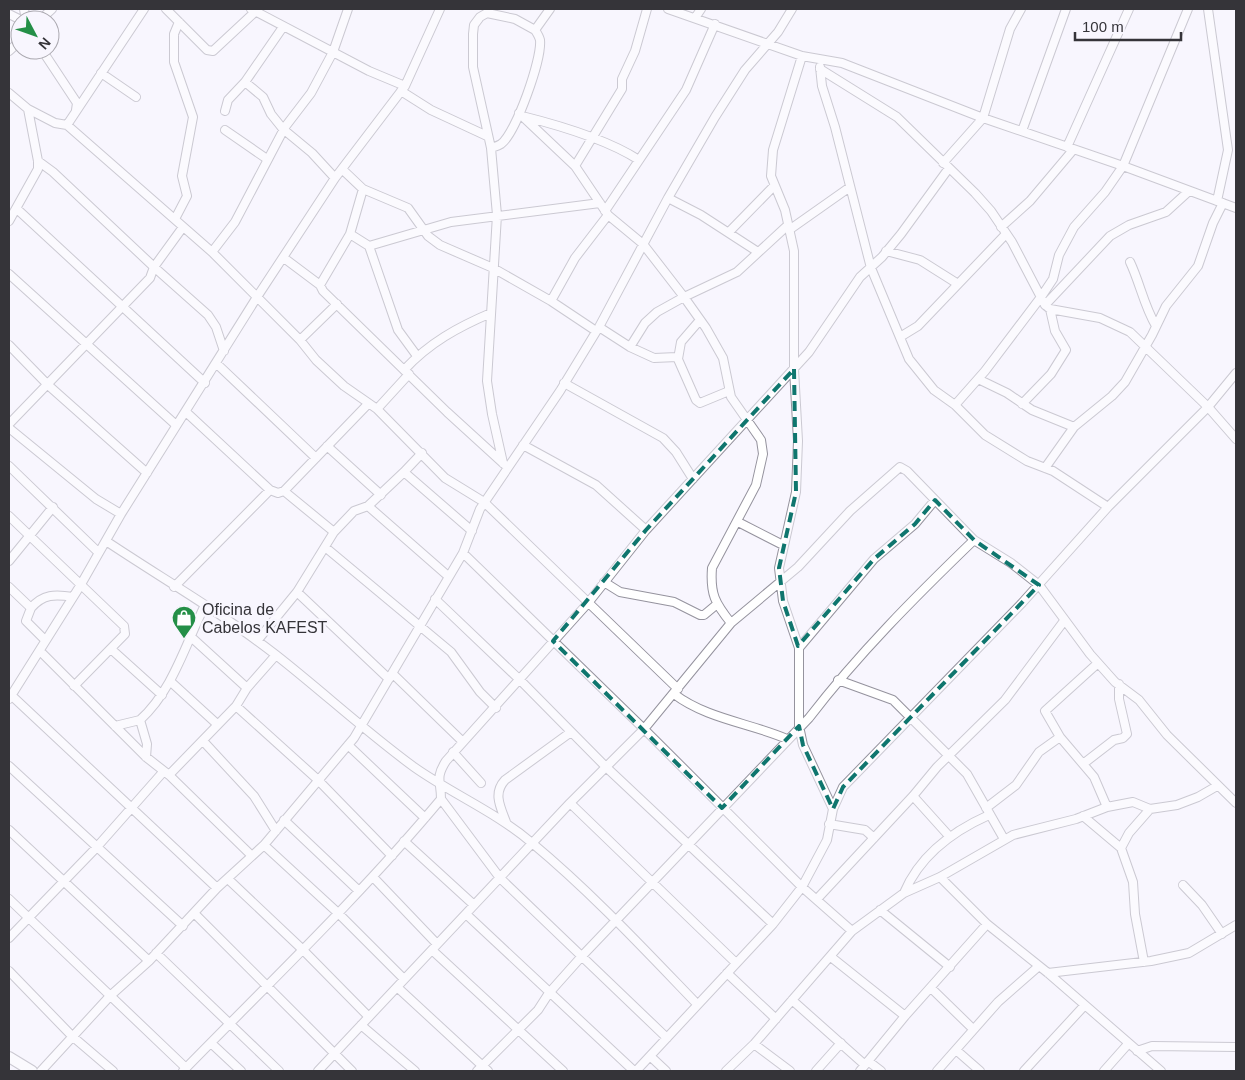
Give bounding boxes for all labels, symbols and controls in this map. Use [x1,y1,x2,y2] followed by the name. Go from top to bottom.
[10,10,60,60] north arrow
[1075,10,1181,42] scale bar
[1082,18,1124,35] text: 100 m
[35,34,54,53] text: N
[202,601,328,636] place label: Oficina de Cabelos KAFEST
[171,605,197,639] shop icon: Oficina de Cabelos KAFEST

